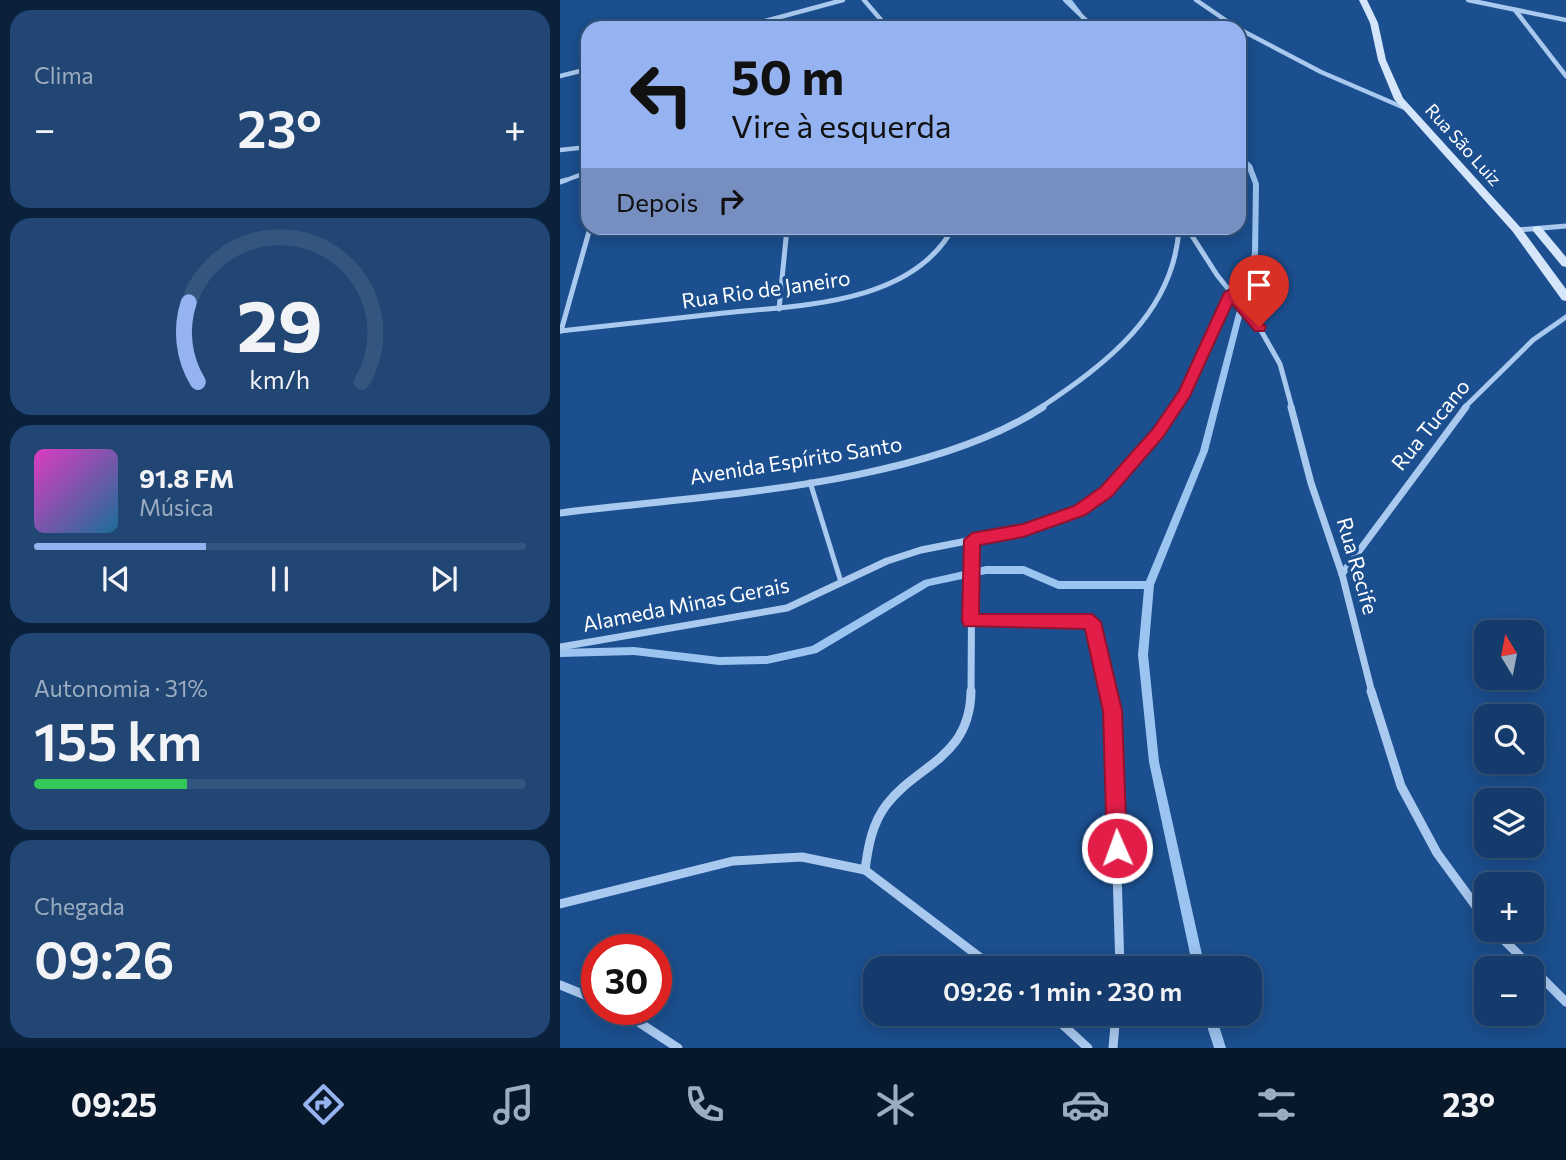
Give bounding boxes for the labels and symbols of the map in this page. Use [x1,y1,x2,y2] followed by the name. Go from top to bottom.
[1421,99,1506,190] street label: Rua São Luiz
[1229,255,1289,327] pin
[680,264,852,313] street label: Rua Rio de Janeiro
[1385,373,1474,475] street label: Rua Tucano
[688,430,904,489] street label: Avenida Espírito Santo
[1333,514,1384,617] street label: Rua Recife
[580,571,791,636] street label: Alameda Minas Gerais
[1474,620,1544,690] north arrow
[1080,811,1154,885] position arrow
[581,934,672,1025] speed limit sign: 30

